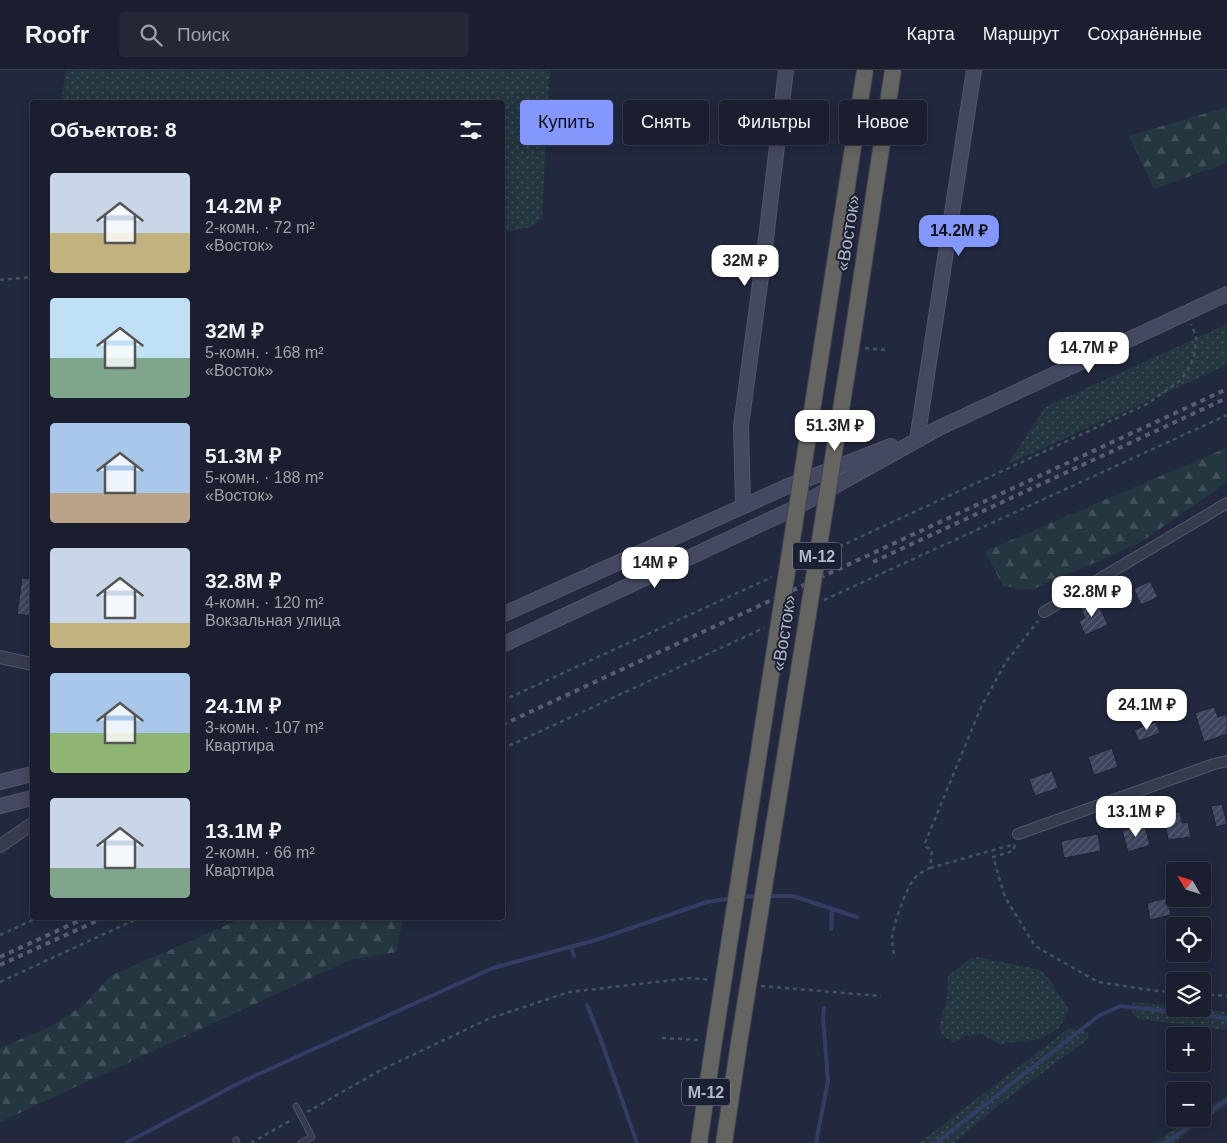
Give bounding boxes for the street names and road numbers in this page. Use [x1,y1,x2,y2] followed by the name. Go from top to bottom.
[832,193,864,273] street label: «Восток»
[793,542,841,570] road number: М-12
[768,593,800,673] street label: «Восток»
[682,1079,730,1106] road number: М-12

